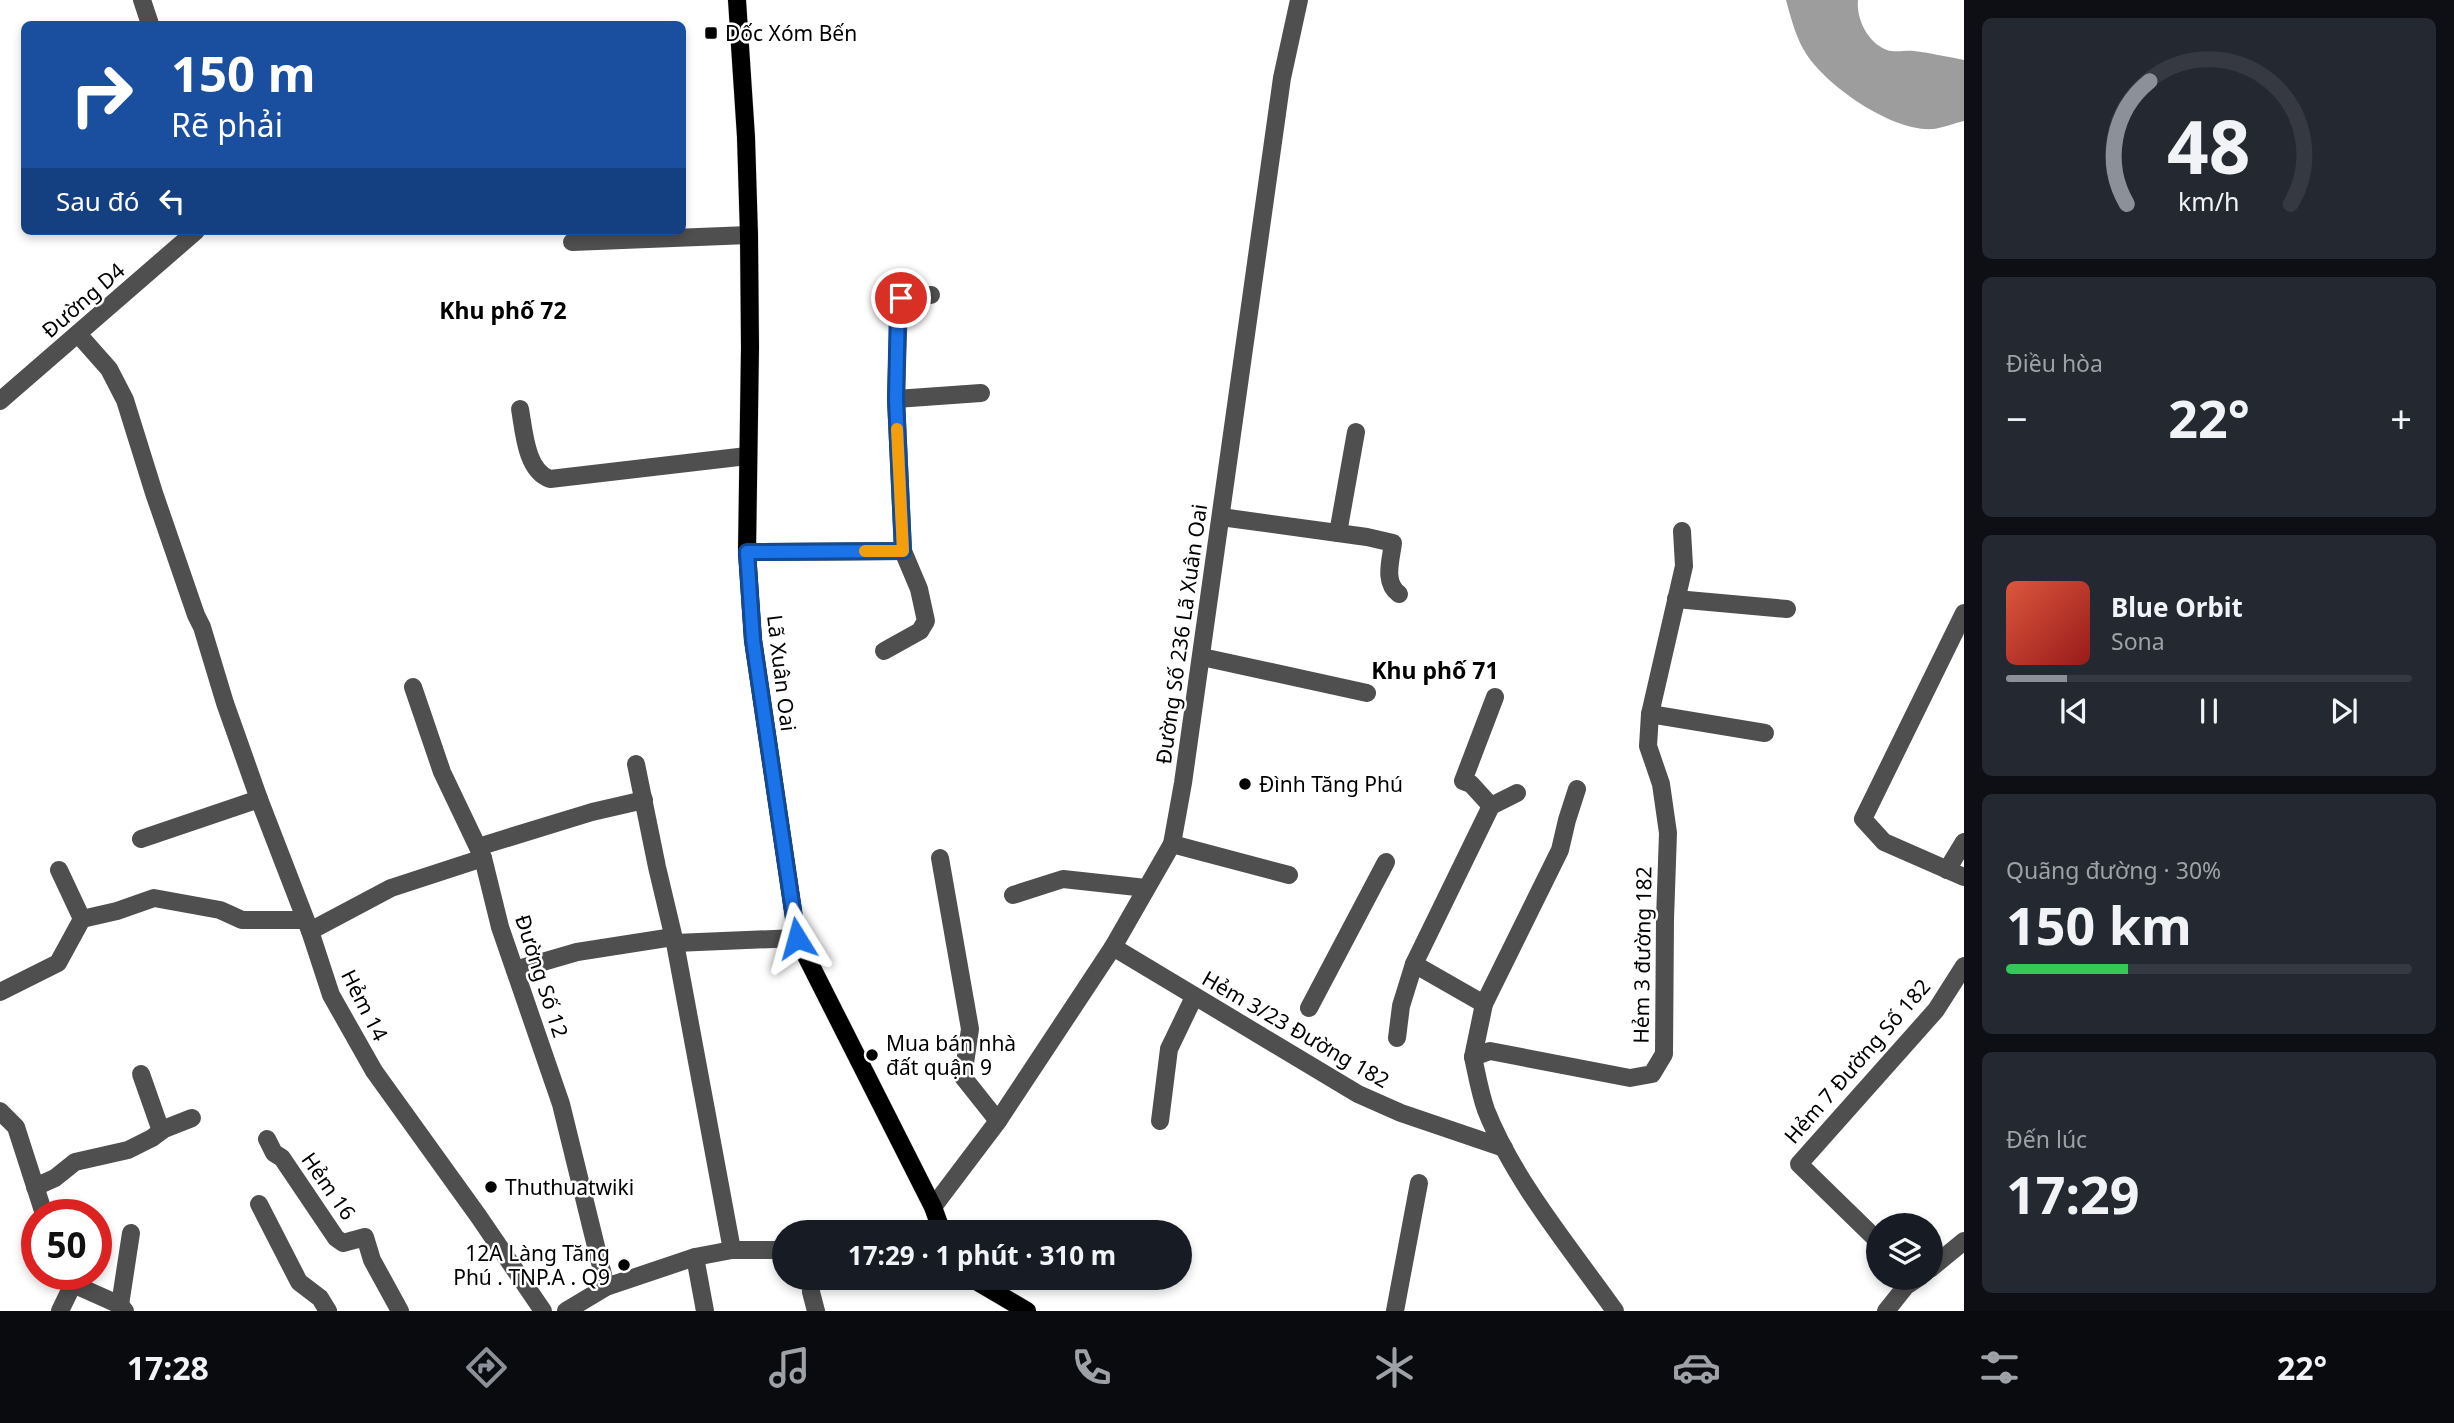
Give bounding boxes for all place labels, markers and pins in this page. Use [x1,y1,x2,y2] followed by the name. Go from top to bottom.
[725,19,857,47] place label: Dốc Xóm Bến
[703,25,719,41] marker: Dốc Xóm Bến
[871,268,931,328] pin
[1259,770,1403,798] place label: Đình Tăng Phú
[1237,776,1253,792] marker: Đình Tăng Phú
[886,1029,1016,1081] place label: Mua bán nhà đất quận 9
[864,1047,880,1063] marker: Mua bán nhà đất quận 9
[505,1173,634,1201] place label: Thuthuatwiki
[483,1179,499,1195] marker: Thuthuatwiki
[453,1239,610,1291] place label: 12A Làng Tăng Phú . TNP.A . Q9
[616,1257,632,1273] marker: 12A Làng Tăng Phú . TNP.A . Q9

